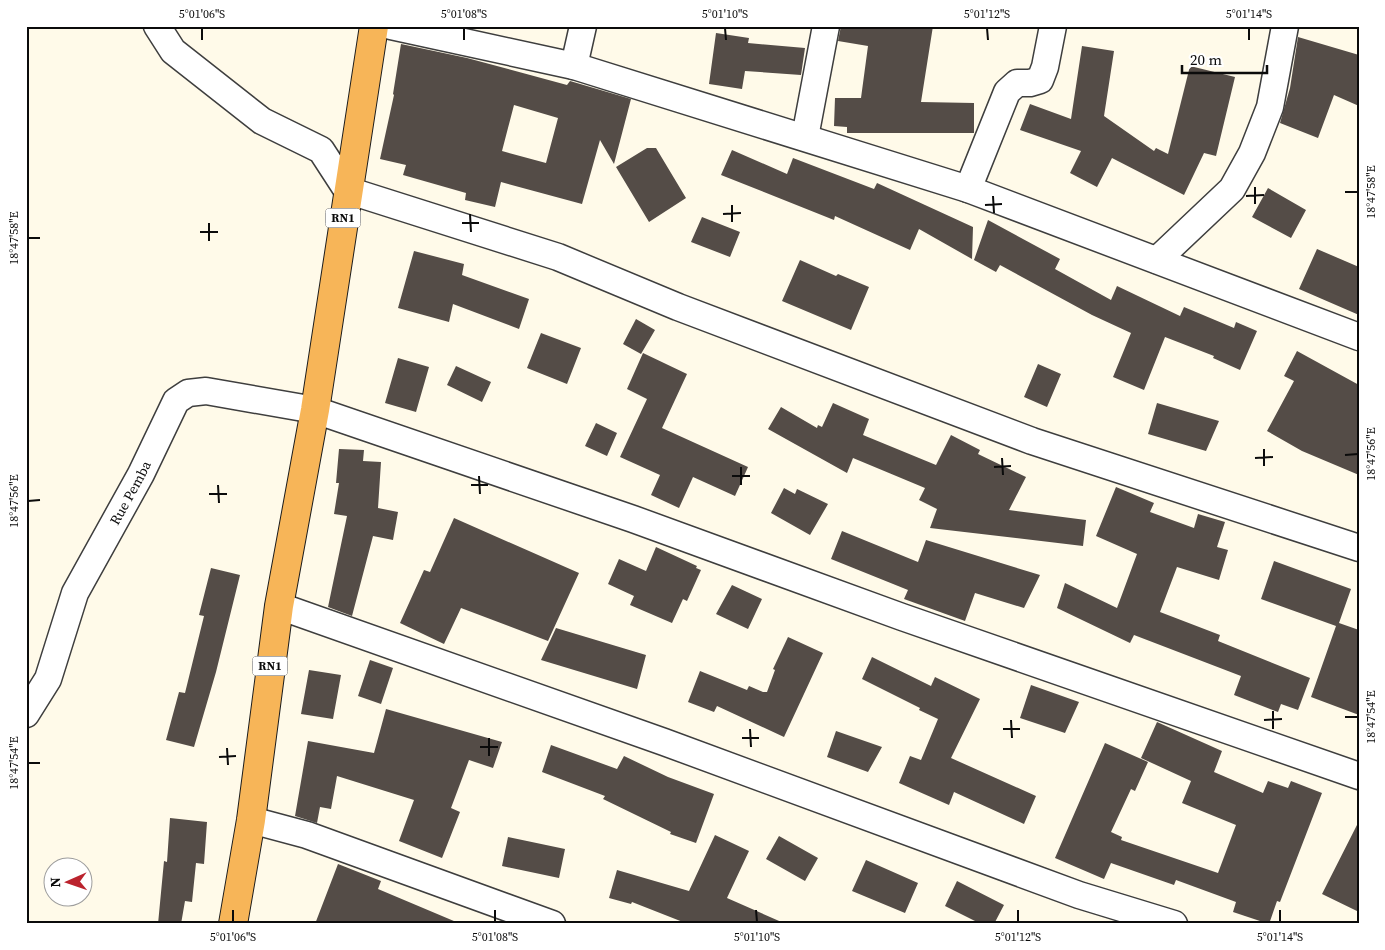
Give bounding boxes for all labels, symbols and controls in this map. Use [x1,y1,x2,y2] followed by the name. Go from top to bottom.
[179,6,225,22] text: 5°01'06"S
[441,6,487,22] text: 5°01'08"S
[702,6,748,22] text: 5°01'10"S
[964,6,1010,22] text: 5°01'12"S
[1226,6,1272,22] text: 5°01'14"S
[1182,42,1268,74] scale bar
[1190,49,1222,70] text: 20 m
[1363,165,1379,219] text: 18°47'58"E
[326,208,360,228] road number: RN1
[6,211,22,265] text: 18°47'58"E
[1363,427,1379,481] text: 18°47'56"E
[105,457,156,528] street label: Rue Pemba
[6,474,22,528] text: 18°47'56"E
[252,656,288,676] road number: RN1
[1363,690,1379,744] text: 18°47'54"E
[6,736,22,790] text: 18°47'54"E
[42,858,92,908] north arrow
[45,877,65,888] text: N
[210,929,256,945] text: 5°01'06"S
[472,929,518,945] text: 5°01'08"S
[734,929,780,945] text: 5°01'10"S
[995,929,1041,945] text: 5°01'12"S
[1257,929,1303,945] text: 5°01'14"S

